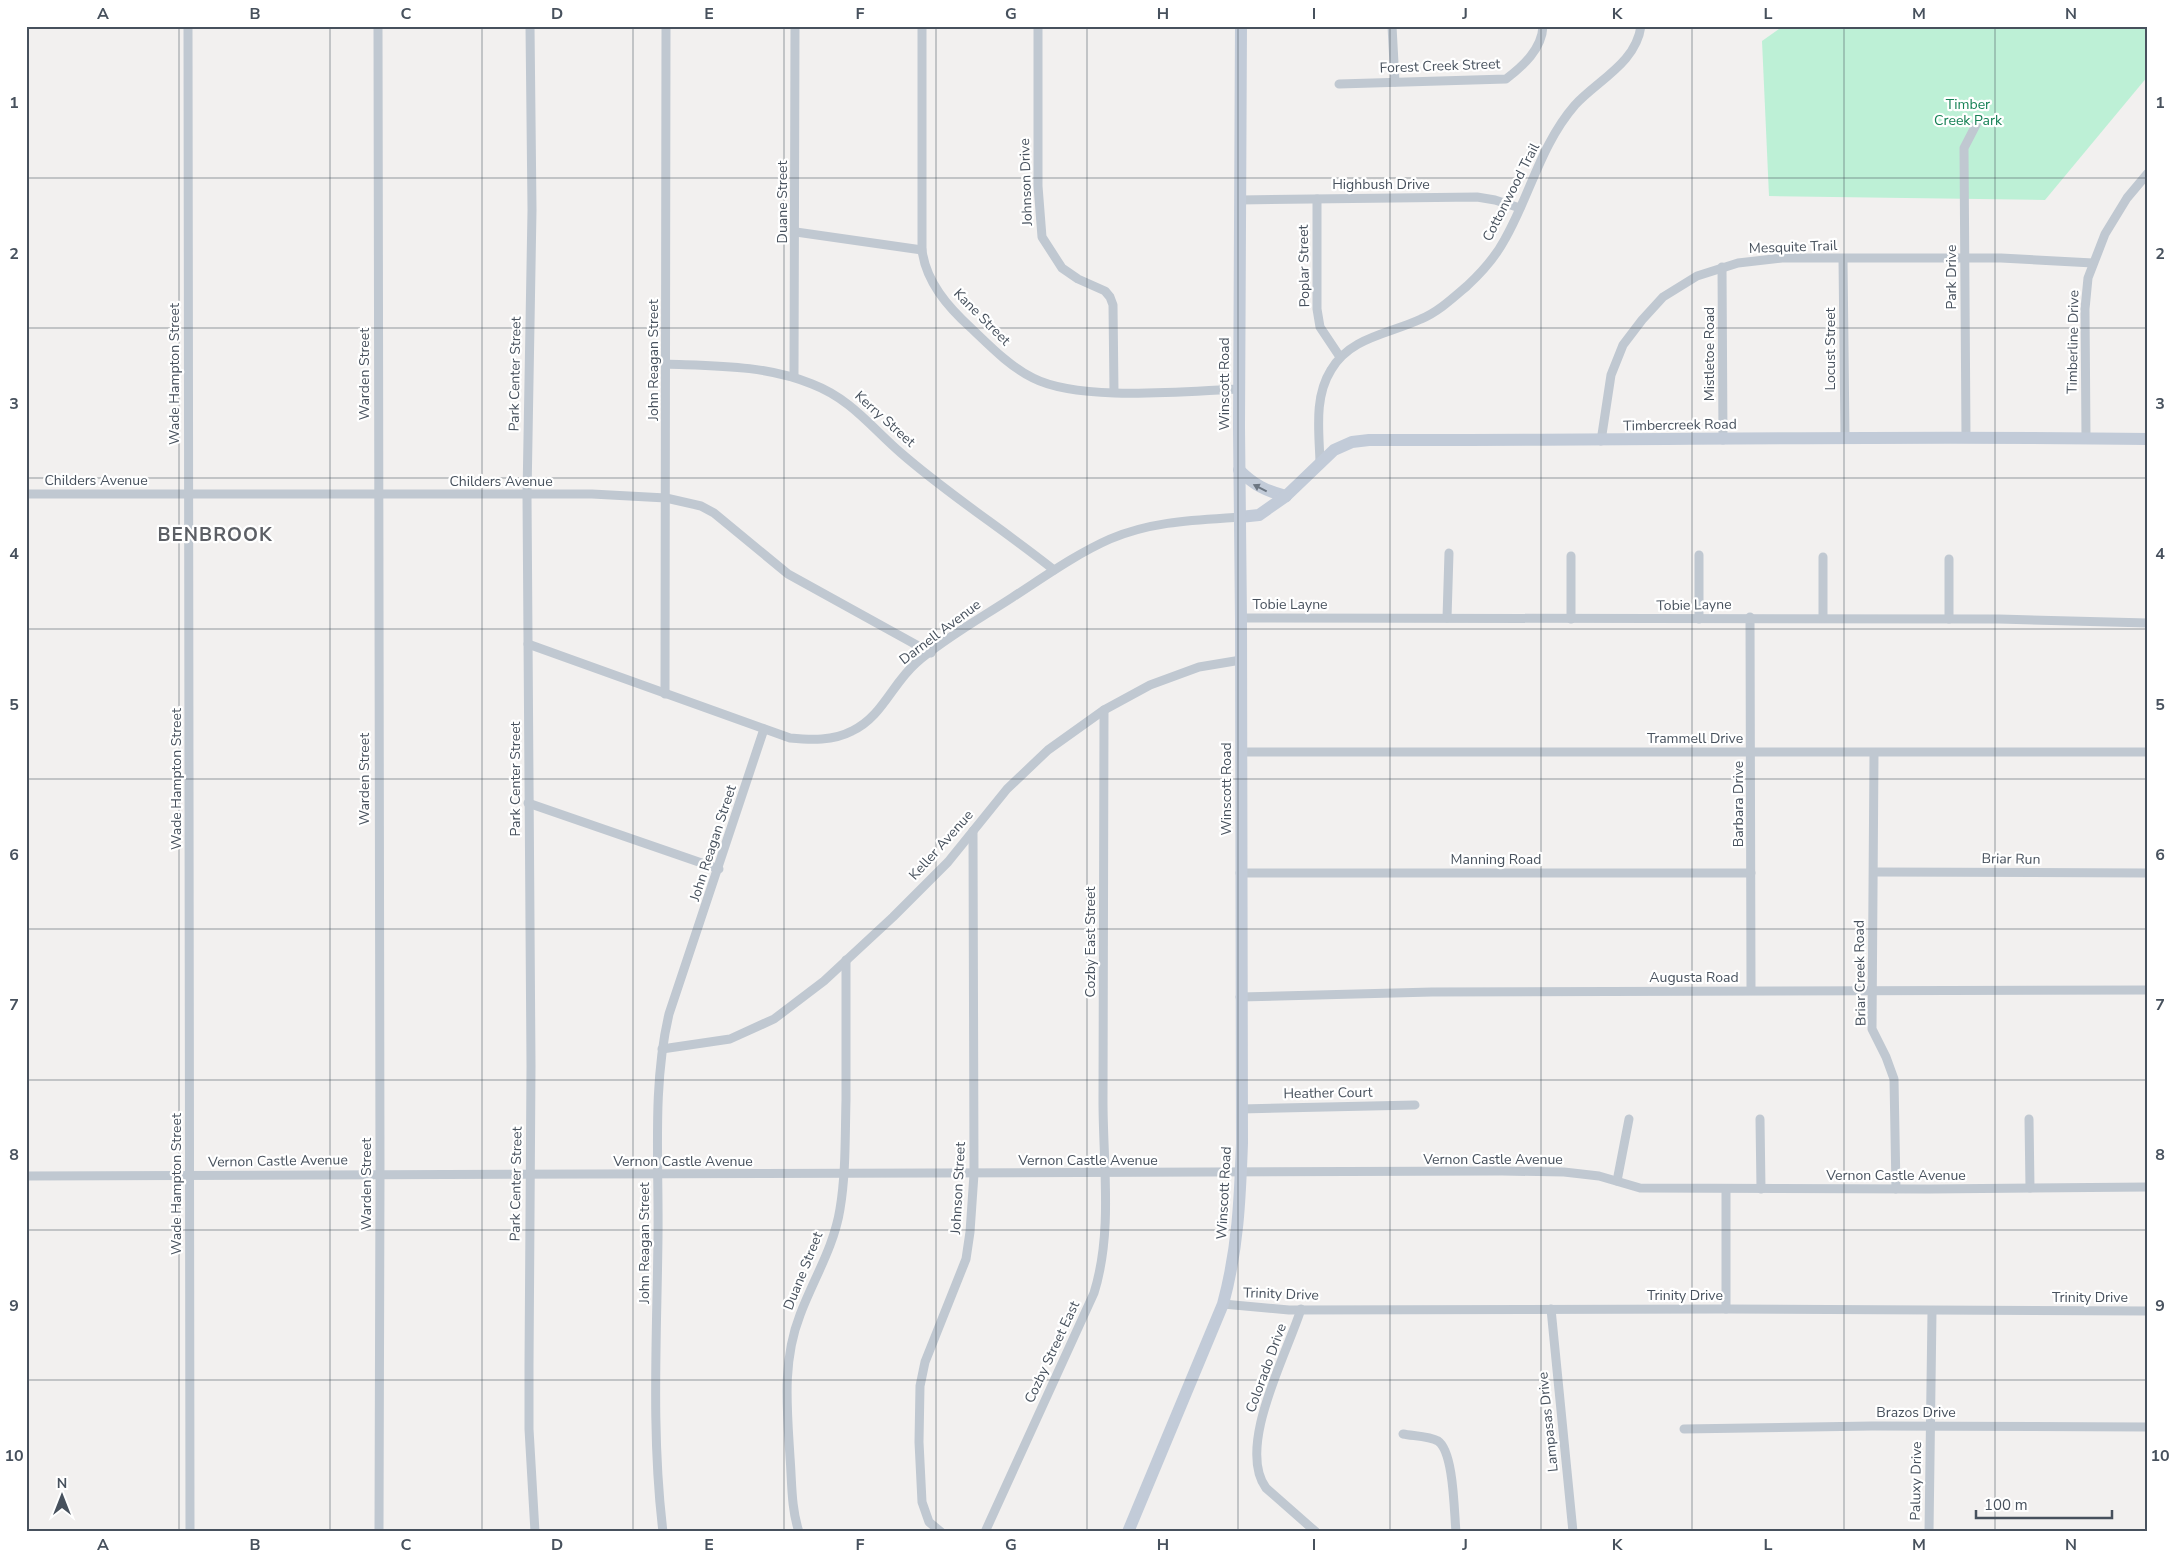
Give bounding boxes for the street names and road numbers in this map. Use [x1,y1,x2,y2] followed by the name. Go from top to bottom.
[1379,54,1501,78] street label: Forest Creek Street
[1015,138,1037,227] street label: Johnson Drive
[1478,139,1544,244] street label: Cottonwood Trail
[773,160,792,243] street label: Duane Street
[1332,175,1430,194] street label: Highbush Drive
[1294,224,1314,308] street label: Poplar Street
[1748,236,1838,258] street label: Mesquite Trail
[1942,245,1961,309] street label: Park Drive
[949,284,1015,350] street label: Kane Street
[2063,290,2083,394] street label: Timberline Drive
[644,299,663,422] street label: John Reagan Street
[165,303,184,445] street label: Wade Hampton Street
[1700,307,1719,401] street label: Mistletoe Road
[1821,307,1840,391] street label: Locust Street
[504,316,526,432] street label: Park Center Street
[355,328,374,420] street label: Warden Street
[1215,337,1234,431] street label: Winscott Road
[851,387,919,451] street label: Kerry Street
[1623,415,1737,435] street label: Timbercreek Road
[44,471,148,490] street label: Childers Avenue
[449,472,553,491] street label: Childers Avenue
[895,595,985,669] street label: Darnell Avenue
[1252,595,1328,614] street label: Tobie Layne
[1656,595,1732,615] street label: Tobie Layne
[167,708,186,850] street label: Wade Hampton Street
[506,721,525,836] street label: Park Center Street
[1647,729,1743,748] street label: Trammell Drive
[355,733,374,825] street label: Warden Street
[1217,742,1236,836] street label: Winscott Road
[1729,761,1748,847] street label: Barbara Drive
[685,782,741,905] street label: John Reagan Street
[905,806,977,884] street label: Keller Avenue
[1981,849,2041,869] street label: Briar Run
[1451,850,1541,869] street label: Manning Road
[1081,887,1100,997] street label: Cozby East Street
[1850,920,1870,1026] street label: Briar Creek Road
[1649,968,1739,987] street label: Augusta Road
[1283,1083,1373,1103] street label: Heather Court
[167,1113,186,1255] street label: Wade Hampton Street
[505,1126,527,1242] street label: Park Center Street
[357,1138,376,1230] street label: Warden Street
[946,1141,970,1236] street label: Johnson Street
[1212,1146,1236,1240] street label: Winscott Road
[207,1150,348,1172] street label: Vernon Castle Avenue
[1422,1150,1563,1169] street label: Vernon Castle Avenue
[1017,1151,1158,1170] street label: Vernon Castle Avenue
[612,1152,753,1171] street label: Vernon Castle Avenue
[1825,1166,1966,1185] street label: Vernon Castle Avenue
[635,1182,654,1305] street label: John Reagan Street
[779,1229,827,1313] street label: Duane Street
[1243,1283,1319,1305] street label: Trinity Drive
[1647,1286,1723,1305] street label: Trinity Drive
[2052,1288,2128,1307] street label: Trinity Drive
[1020,1298,1084,1406] street label: Cozby Street East
[1241,1321,1291,1415] street label: Colorado Drive
[1533,1371,1563,1473] street label: Lampasas Drive
[1876,1403,1956,1422] street label: Brazos Drive
[1906,1441,1926,1521] street label: Paluxy Drive

